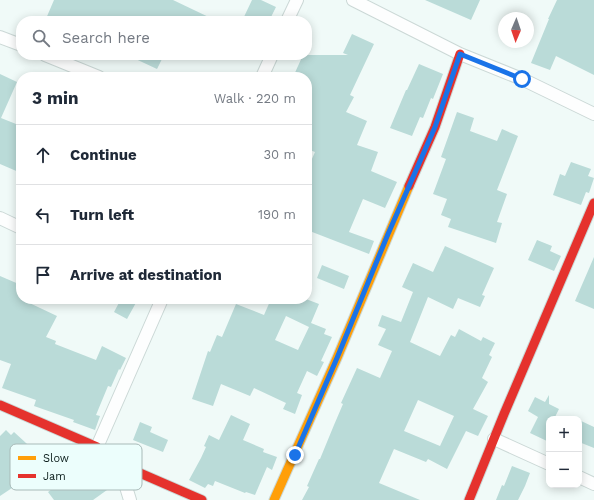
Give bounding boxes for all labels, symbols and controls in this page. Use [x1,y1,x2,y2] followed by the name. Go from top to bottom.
[498,12,534,48] north arrow
[16,16,312,60] search box
[30,27,52,49] icon: search
[62,29,150,47] text: Search here
[513,70,531,88] route start
[32,88,78,108] text: 3 min
[214,91,296,106] text: Walk · 220 m
[32,144,54,166] icon: ahead
[70,146,137,164] text: Continue
[264,147,296,162] text: 30 m
[32,204,54,226] icon: left
[70,206,134,224] text: Turn left
[258,207,296,222] text: 190 m
[32,264,54,286] icon: arrive
[70,266,222,284] text: Arrive at destination
[546,416,582,488] map controls
[546,416,582,452] button: +
[10,444,142,490] legend
[286,446,304,464] route end
[43,452,69,465] text: Slow
[546,452,582,488] button: −
[43,470,66,483] text: Jam

